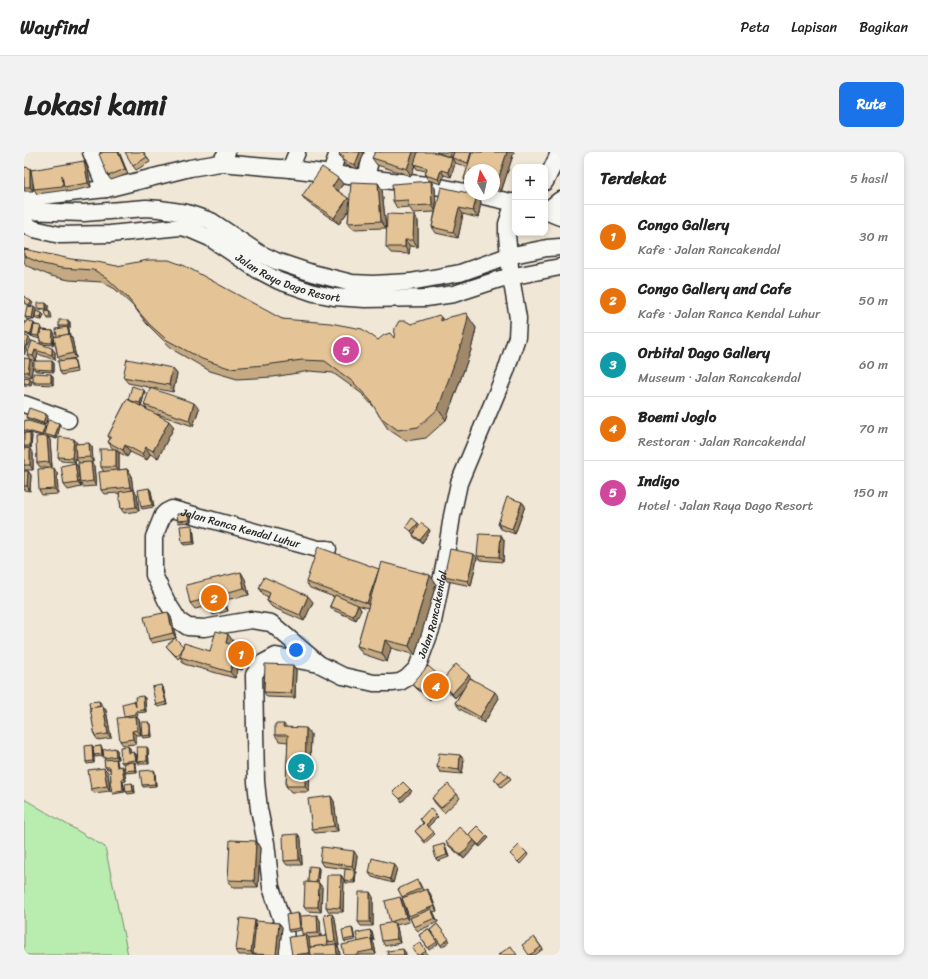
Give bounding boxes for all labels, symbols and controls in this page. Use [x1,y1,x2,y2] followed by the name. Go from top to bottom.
[20,11,88,44] text: Wayfind
[740,15,769,40] text: Peta
[791,15,837,40] text: Lapisan
[859,15,908,40] text: Bagikan
[24,80,166,129] text: Lokasi kami
[839,82,904,127] button: Rute
[600,163,666,193] text: Terdekat
[464,164,500,200] north arrow
[512,164,548,236] map controls
[512,164,548,200] button: +
[850,167,888,190] text: 5 hasil
[512,200,548,236] button: −
[638,212,729,238] text: Congo Gallery
[610,225,616,248] text: 1
[859,225,888,248] text: 30 m
[638,238,781,261] text: Kafe · Jalan Rancakendal
[231,248,341,307] street label: Jalan Raya Dago Resort
[638,276,792,302] text: Congo Gallery and Cafe
[609,289,617,312] text: 2
[858,289,888,312] text: 50 m
[638,302,820,325] text: Kafe · Jalan Ranca Kendal Luhur
[333,335,359,365] pin: 5
[638,340,770,366] text: Orbital Dago Gallery
[609,353,617,376] text: 3
[859,353,888,376] text: 60 m
[638,366,801,389] text: Museum · Jalan Rancakendal
[638,404,716,430] text: Boemi Joglo
[609,417,617,440] text: 4
[859,417,888,440] text: 70 m
[638,430,805,453] text: Restoran · Jalan Rancakendal
[638,468,679,494] text: Indigo
[609,481,617,504] text: 5
[853,481,888,504] text: 150 m
[638,494,813,517] text: Hotel · Jalan Raya Dago Resort
[178,503,303,554] street label: Jalan Ranca Kendal Luhur
[412,569,453,662] street label: Jalan Rancakendal
[201,583,227,613] pin: 2
[228,639,254,669] pin: 1
[286,640,306,660] your location
[423,671,449,701] pin: 4
[288,752,314,782] pin: 3

